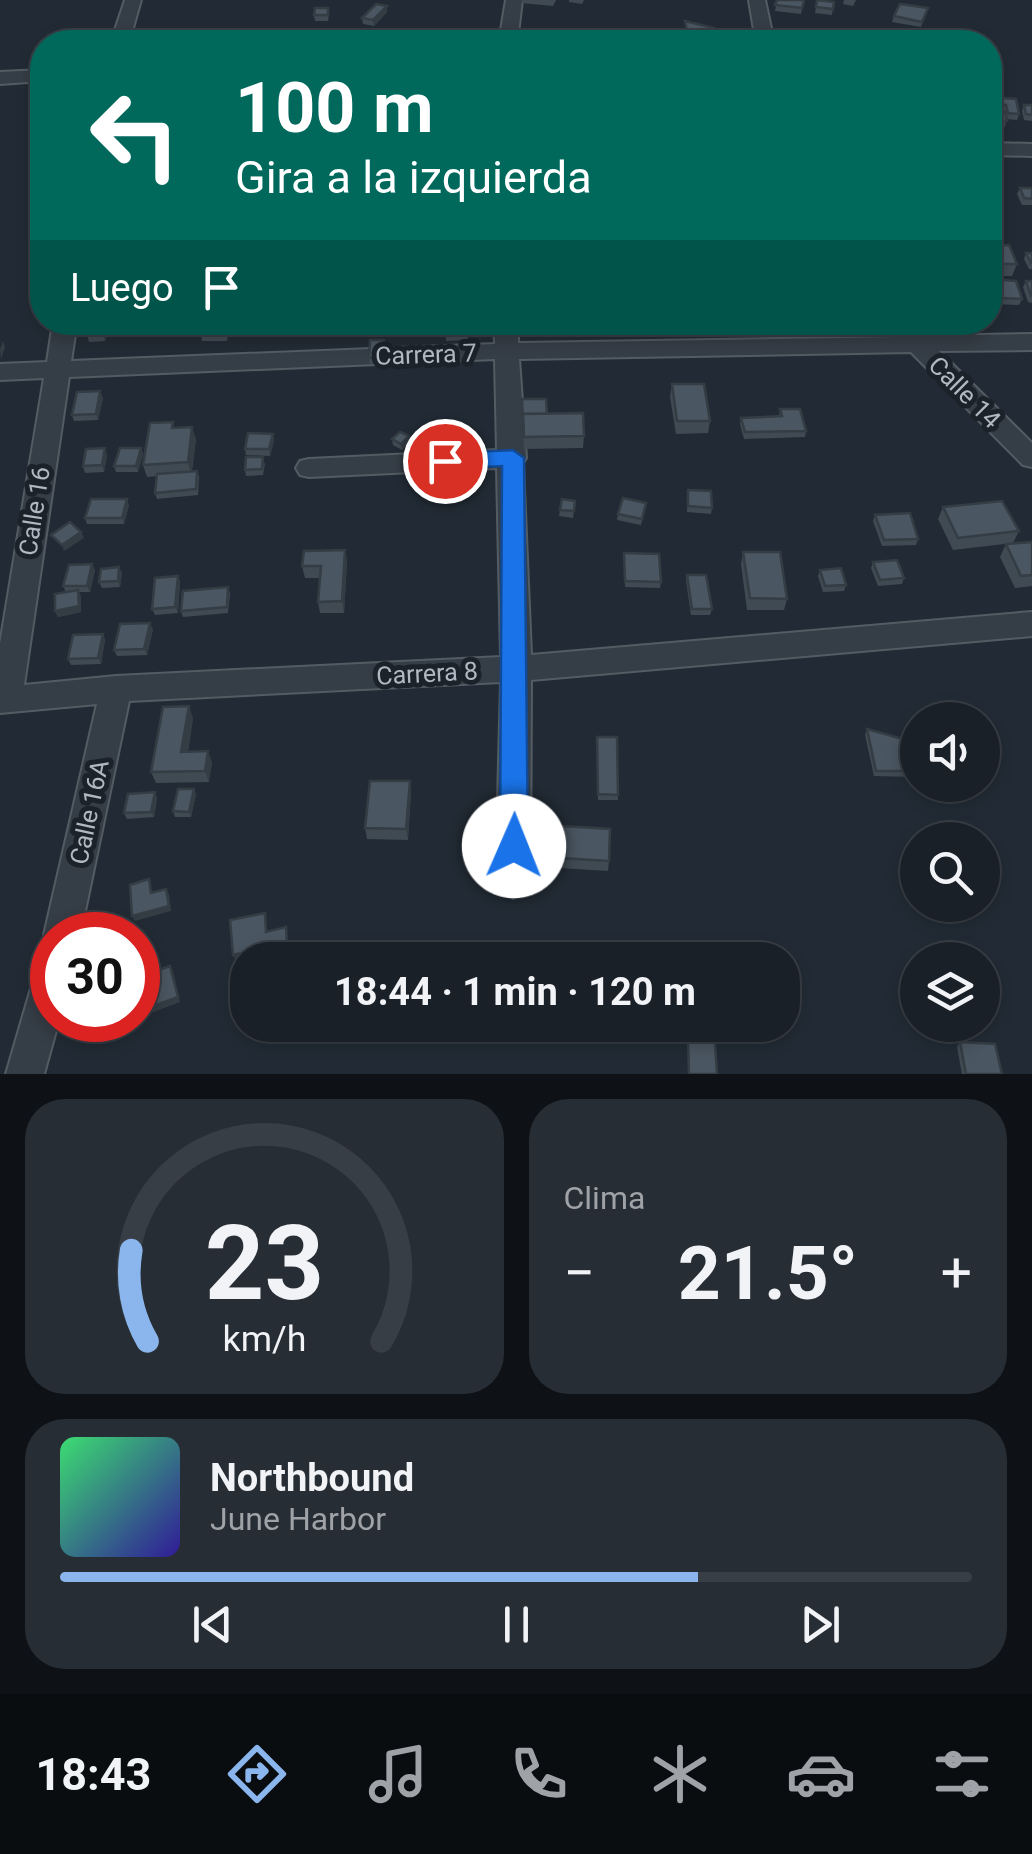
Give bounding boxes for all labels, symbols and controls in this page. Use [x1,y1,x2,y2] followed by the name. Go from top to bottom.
[235,67,434,149] text: 100 m
[70,70,200,200] icon: left
[235,151,592,204] text: Gira a la izquierda
[194,260,249,315] icon: arrive
[70,266,174,310] text: Luego
[375,338,477,371] street label: Carrera 7
[923,350,1007,434] street label: Calle 14
[403,419,488,504] pin
[418,434,473,489] icon: arrive
[13,465,56,558] street label: Calle 16
[375,656,479,691] street label: Carrera 8
[900,702,1000,1042] map controls
[900,702,1000,802] button: sound
[64,757,115,867] street label: Calle 16A
[462,794,566,898] position arrow
[900,822,1000,922] button: search
[30,912,160,1042] speed limit sign: 30
[900,942,1000,1042] button: layers
[334,970,696,1014] text: 18:44 · 1 min · 120 m
[564,1179,645,1217] text: Clima
[205,1203,324,1324] text: 23
[678,1229,858,1317] text: 21.5°
[564,1241,595,1305] text: −
[941,1241,972,1305] text: +
[222,1318,306,1360] text: km/h
[210,1456,414,1500] text: Northbound
[210,1500,386,1538] text: June Harbor
[185,1597,240,1652] icon: previous
[489,1597,544,1652] icon: pause
[793,1597,848,1652] icon: next
[222,1739,292,1809] icon: directions
[363,1739,433,1809] icon: music
[504,1739,574,1809] icon: phone
[645,1739,715,1809] icon: climate
[786,1739,856,1809] icon: car
[927,1739,997,1809] icon: filters
[35,1748,151,1801] text: 18:43

